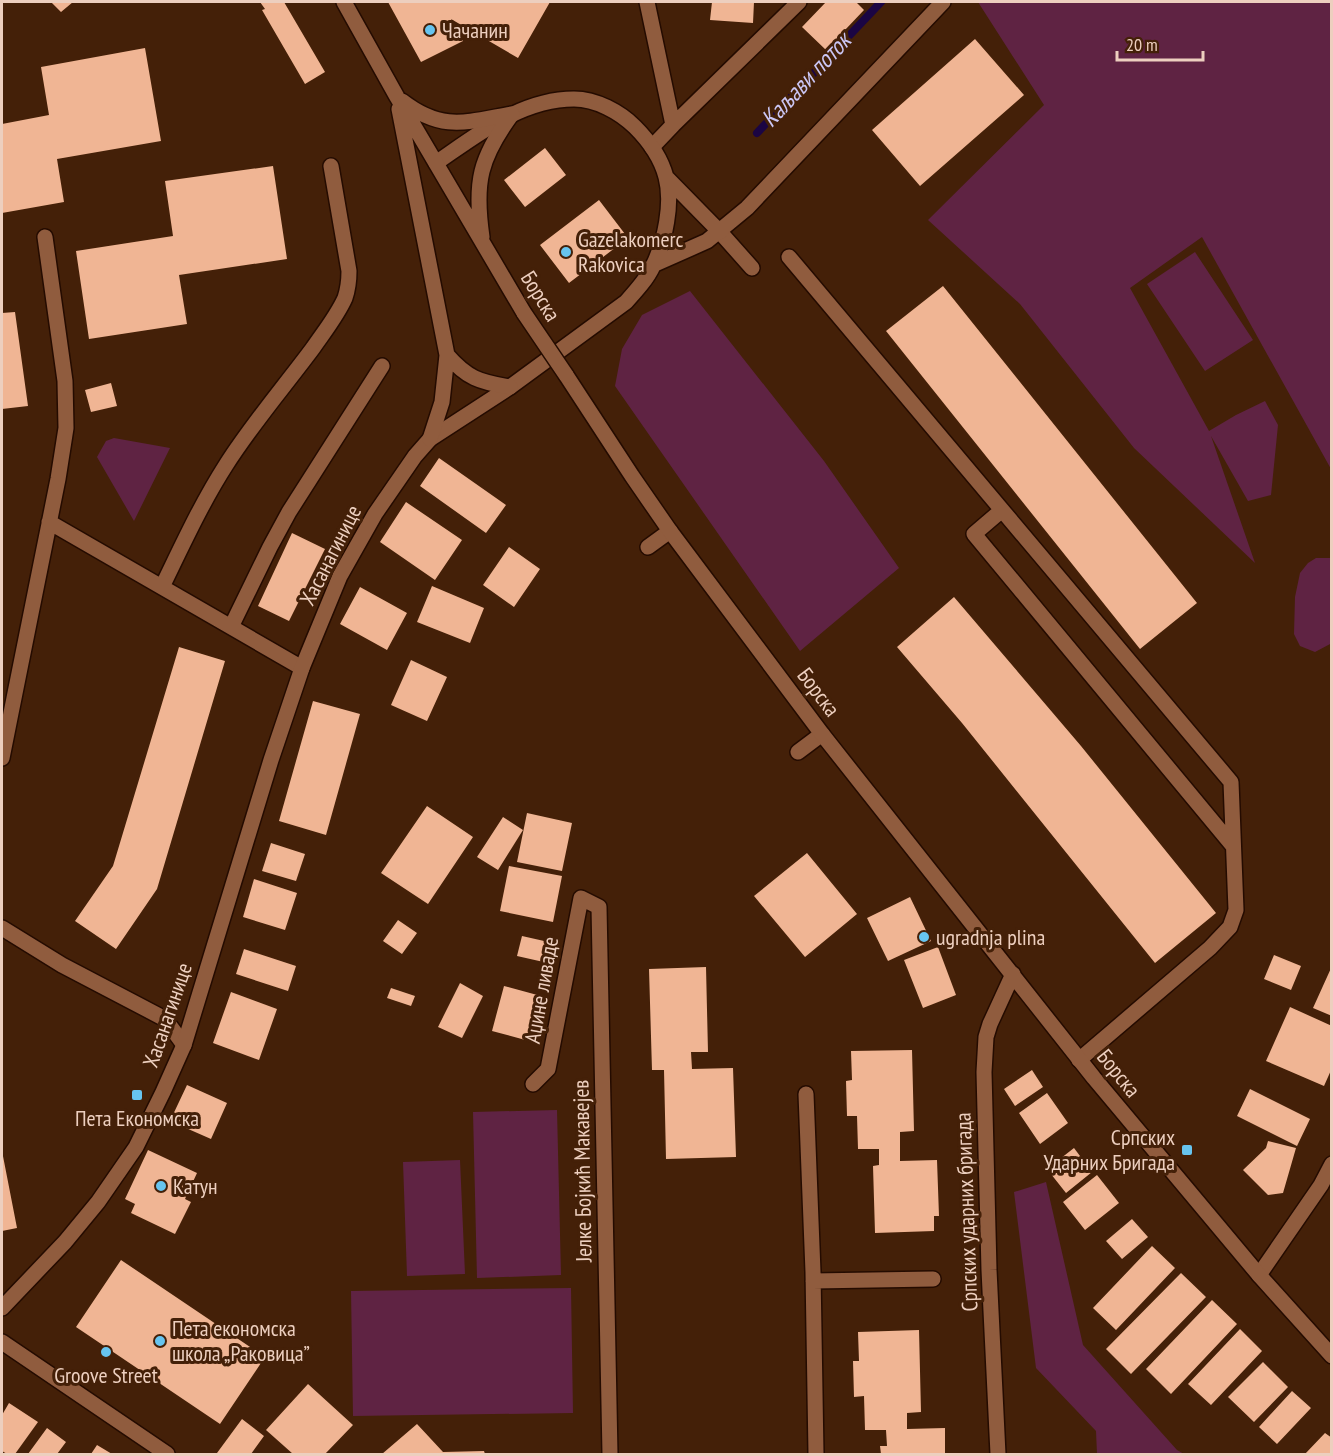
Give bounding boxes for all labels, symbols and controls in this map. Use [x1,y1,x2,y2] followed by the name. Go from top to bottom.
[442,16,508,44] place label: Чачанин
[423,23,437,37] marker: Чачанин
[754,24,859,133] water label: Каљави поток
[1117,24,1202,62] scale bar
[1126,33,1158,56] text: 20 m
[578,225,684,278] place label: Gazelakomerc Rakovica
[559,245,573,259] marker: Gazelakomerc Rakovica
[515,266,567,326] street label: Борска
[293,500,367,610] street label: Хасанагинице
[792,662,846,722] street label: Борска
[936,923,1045,951] place label: ugradnja plina
[917,930,931,944] marker: ugradnja plina
[518,934,564,1046] street label: Аџине ливаде
[136,959,198,1071] street label: Хасанагинице
[1091,1043,1147,1103] street label: Борска
[566,1079,598,1263] street label: Јелке Бојкић Макавејев
[130,1088,144,1102] marker: Пета Економска
[75,1104,199,1132] place label: Пета Економска
[949,1112,983,1312] street label: Српских ударних бригада
[1043,1123,1175,1176] place label: Српских Ударних Бригада
[1180,1143,1194,1157] marker: Српских Ударних Бригада
[173,1172,218,1200] place label: Катун
[154,1179,168,1193] marker: Катун
[172,1314,310,1367] place label: Пета економска школа „Раковица”
[153,1334,167,1348] marker: Пета економска школа „Раковица”
[99,1345,113,1359] marker: Groove Street
[54,1361,158,1389] place label: Groove Street

